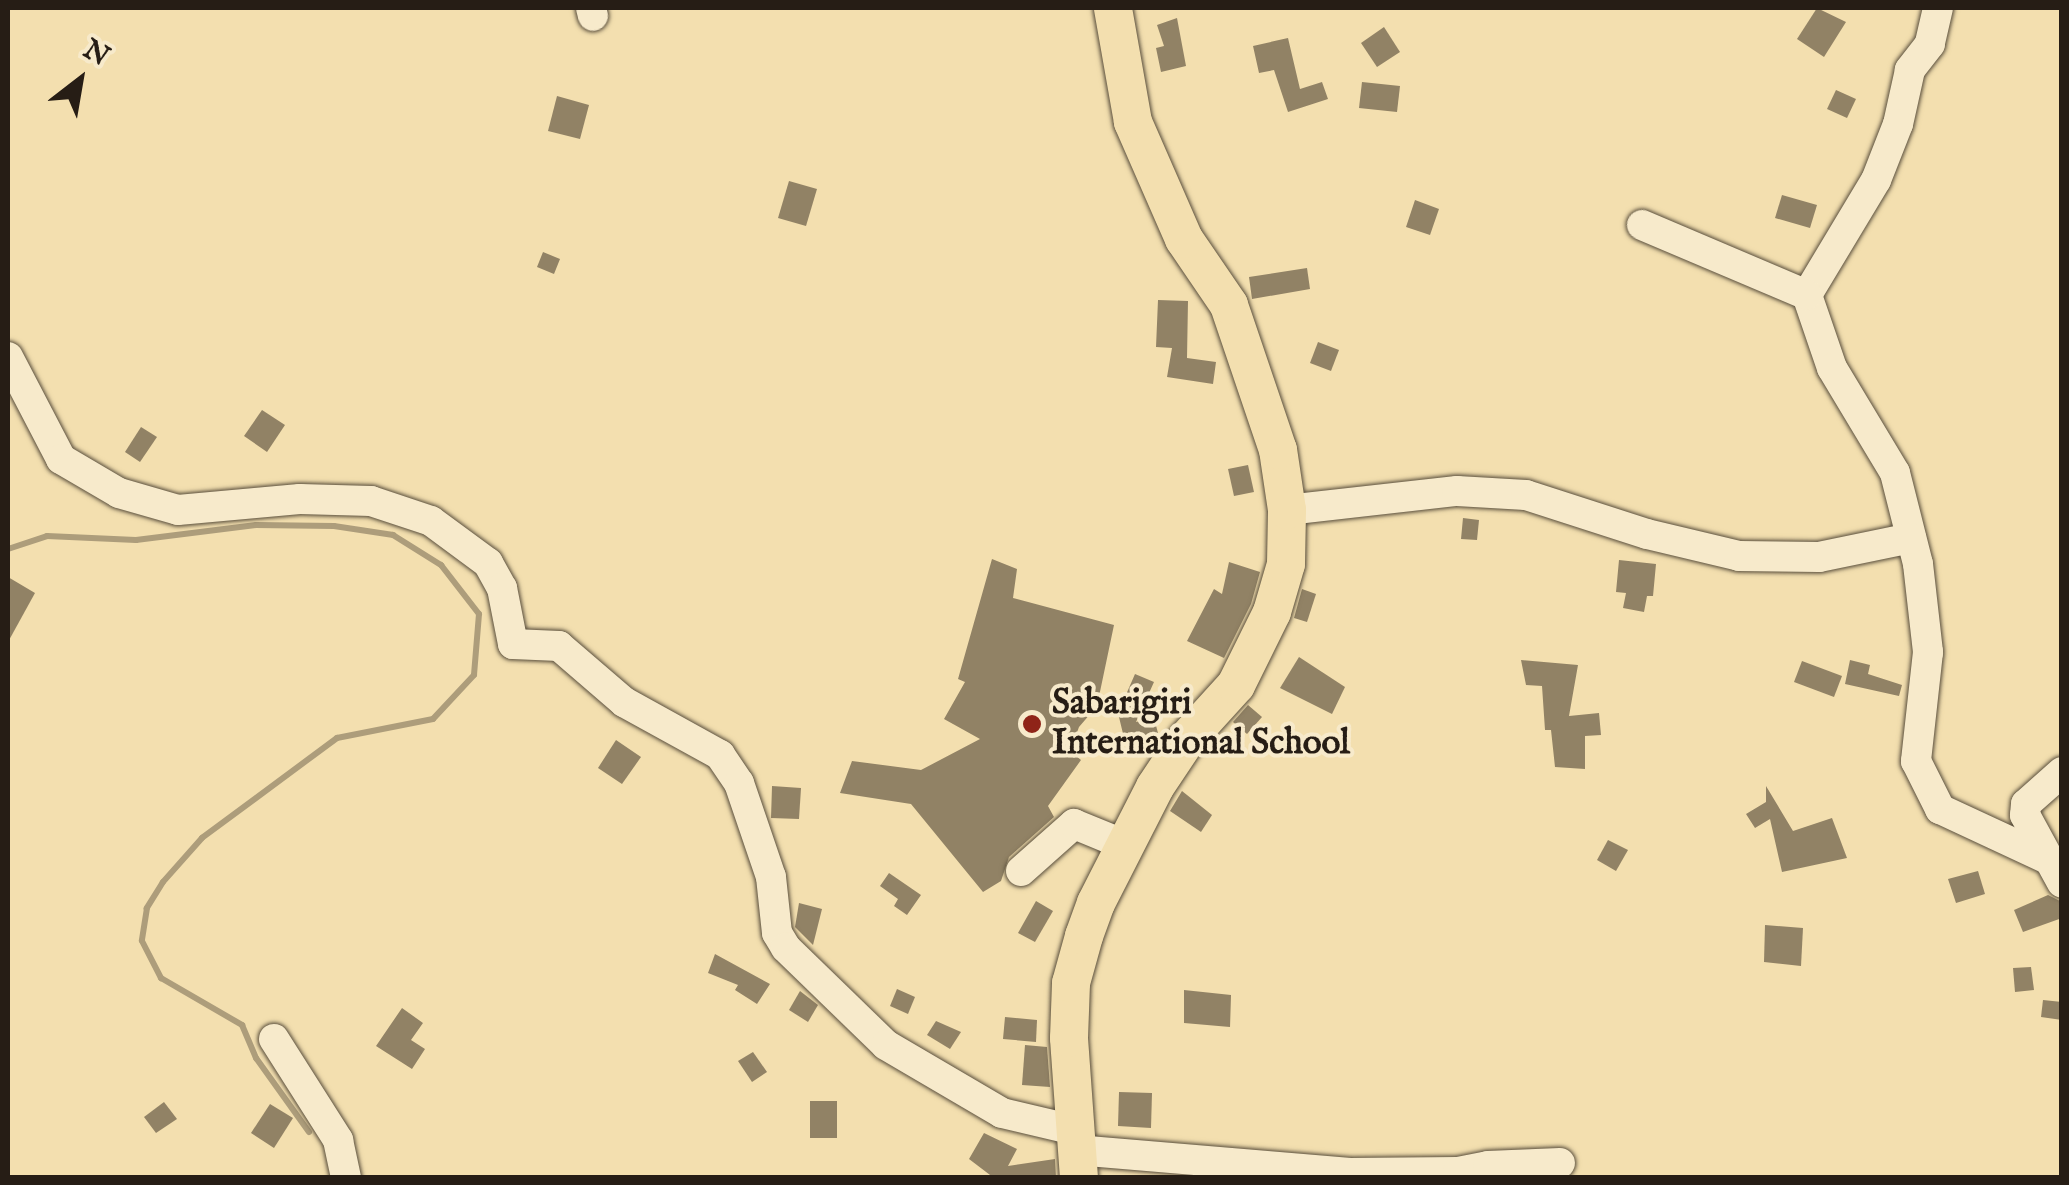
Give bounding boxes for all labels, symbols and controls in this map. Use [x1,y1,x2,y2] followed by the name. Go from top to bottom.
[30,30,130,130] north arrow
[76,33,115,75] text: N
[1052,683,1350,765] place label: Sabarigiri International School
[1021,713,1043,735] marker: Sabarigiri International School

